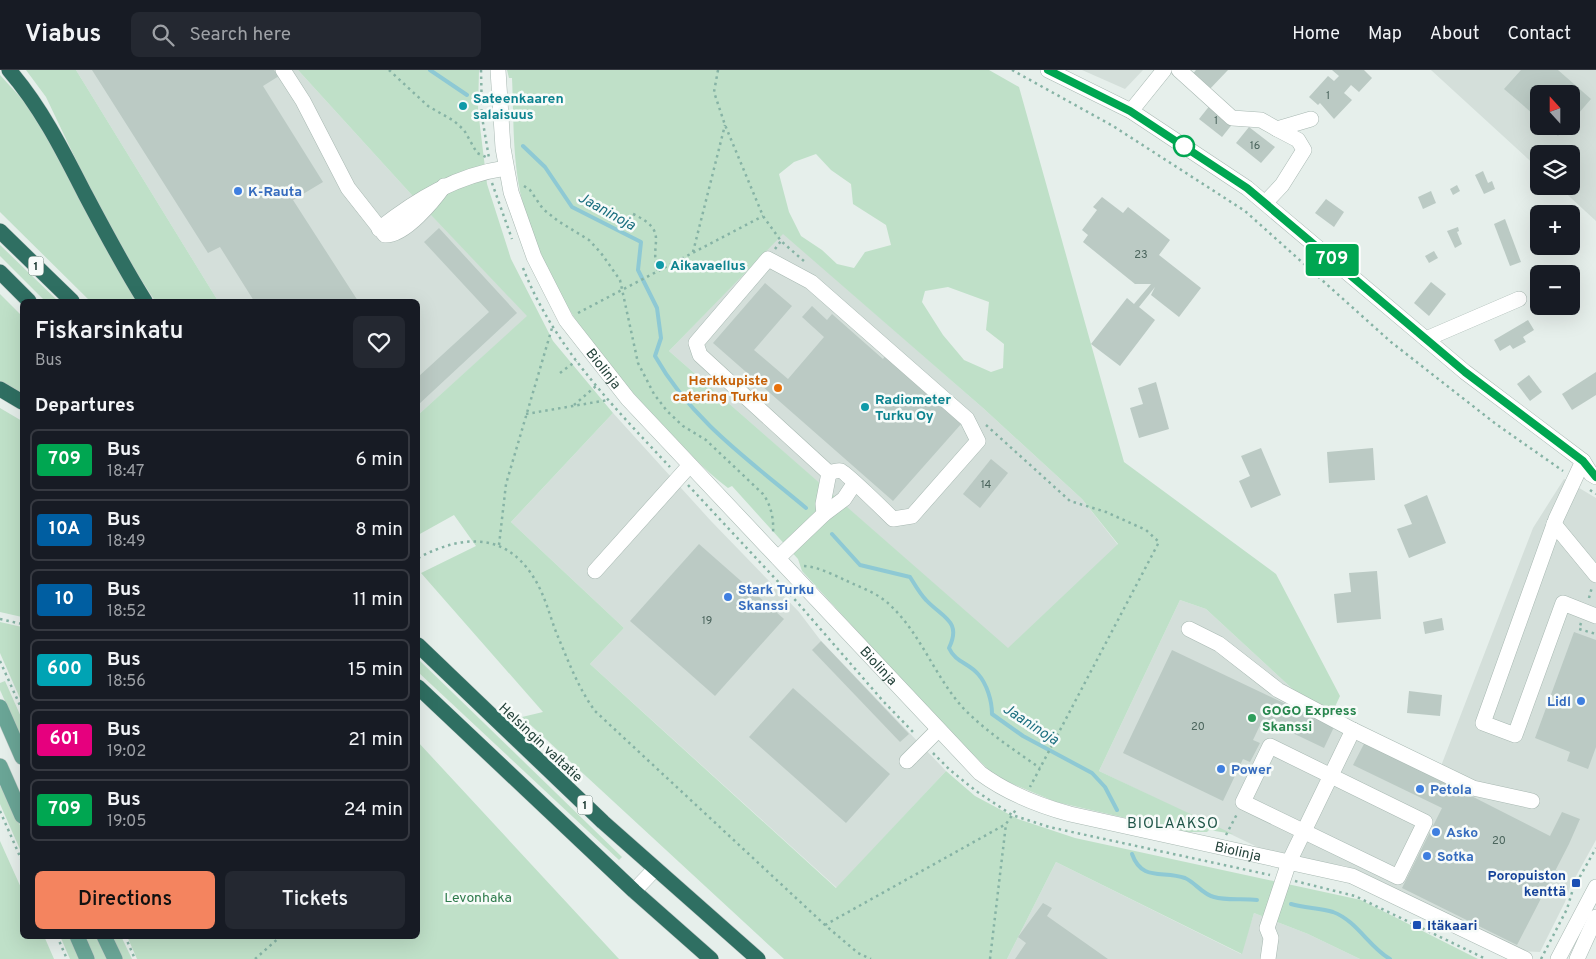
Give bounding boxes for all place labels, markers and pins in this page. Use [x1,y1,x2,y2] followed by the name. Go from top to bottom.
[473,91,564,124] place label: Sateenkaaren salaisuus
[457,100,469,112] marker: Sateenkaaren salaisuus
[1173,135,1195,157] unlabelled marker
[248,184,302,201] place label: K-Rauta
[232,185,244,197] marker: K-Rauta
[670,258,746,275] place label: Aikavaellus
[654,259,666,271] marker: Aikavaellus
[672,373,768,406] place label: Herkkupiste catering Turku
[772,382,784,394] marker: Herkkupiste catering Turku
[875,392,951,425] place label: Radiometer Turku Oy
[859,401,871,413] marker: Radiometer Turku Oy
[738,582,814,615] place label: Stark Turku Skanssi
[722,591,734,603] marker: Stark Turku Skanssi
[1547,694,1571,711] place label: Lidl
[1575,695,1587,707] marker: Lidl
[1262,703,1357,736] place label: GOGO Express Skanssi
[1246,712,1258,724] marker: GOGO Express Skanssi
[1231,762,1272,779] place label: Power
[1215,763,1227,775] marker: Power
[1430,782,1472,799] place label: Petola
[1414,783,1426,795] marker: Petola
[1446,825,1478,842] place label: Asko
[1430,826,1442,838] marker: Asko
[1437,849,1474,866] place label: Sotka
[1421,850,1433,862] marker: Sotka
[1488,868,1566,901] place label: Poropuiston kenttä
[1570,877,1582,889] marker: Poropuiston kenttä
[1427,918,1477,935] place label: Itäkaari
[1411,919,1423,931] marker: Itäkaari

